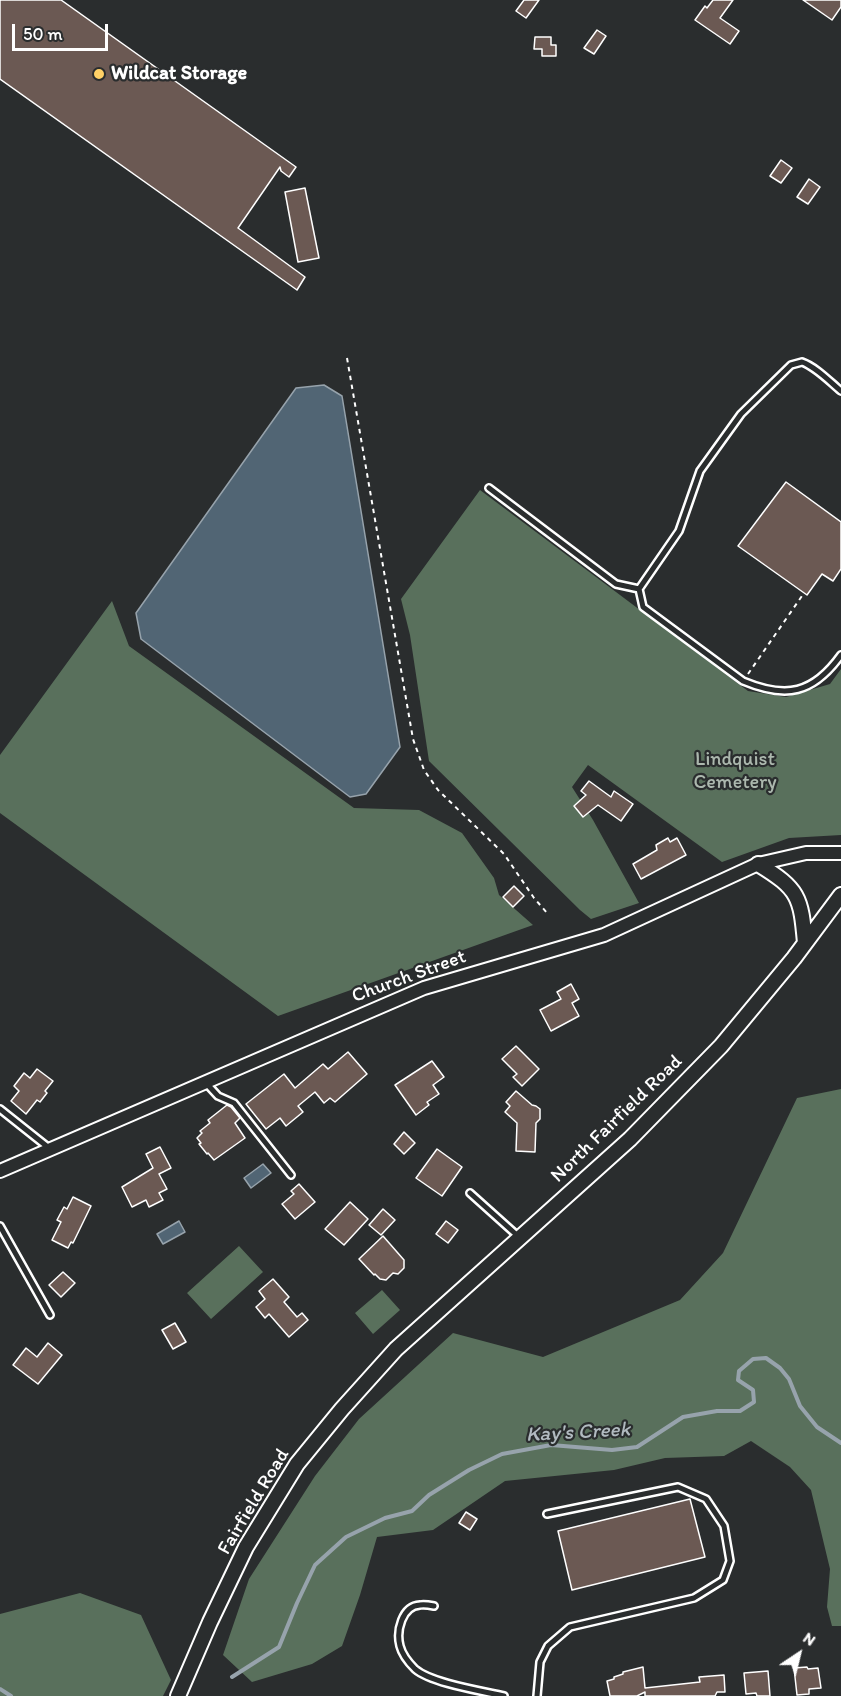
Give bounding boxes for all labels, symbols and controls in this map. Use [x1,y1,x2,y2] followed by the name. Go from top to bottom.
[15,12,111,50] scale bar
[23,23,63,45] text: 50 m
[111,62,247,86] place label: Wildcat Storage
[92,67,106,81] marker: Wildcat Storage
[693,748,777,795] park label: Lindquist Cemetery
[349,945,469,1009] street label: Church Street
[546,1050,688,1188] street label: North Fairfield Road
[525,1418,631,1448] water label: Kay's Creek
[213,1445,295,1559] street label: Fairfield Road
[769,1624,829,1684] north arrow
[800,1628,819,1650] text: N

